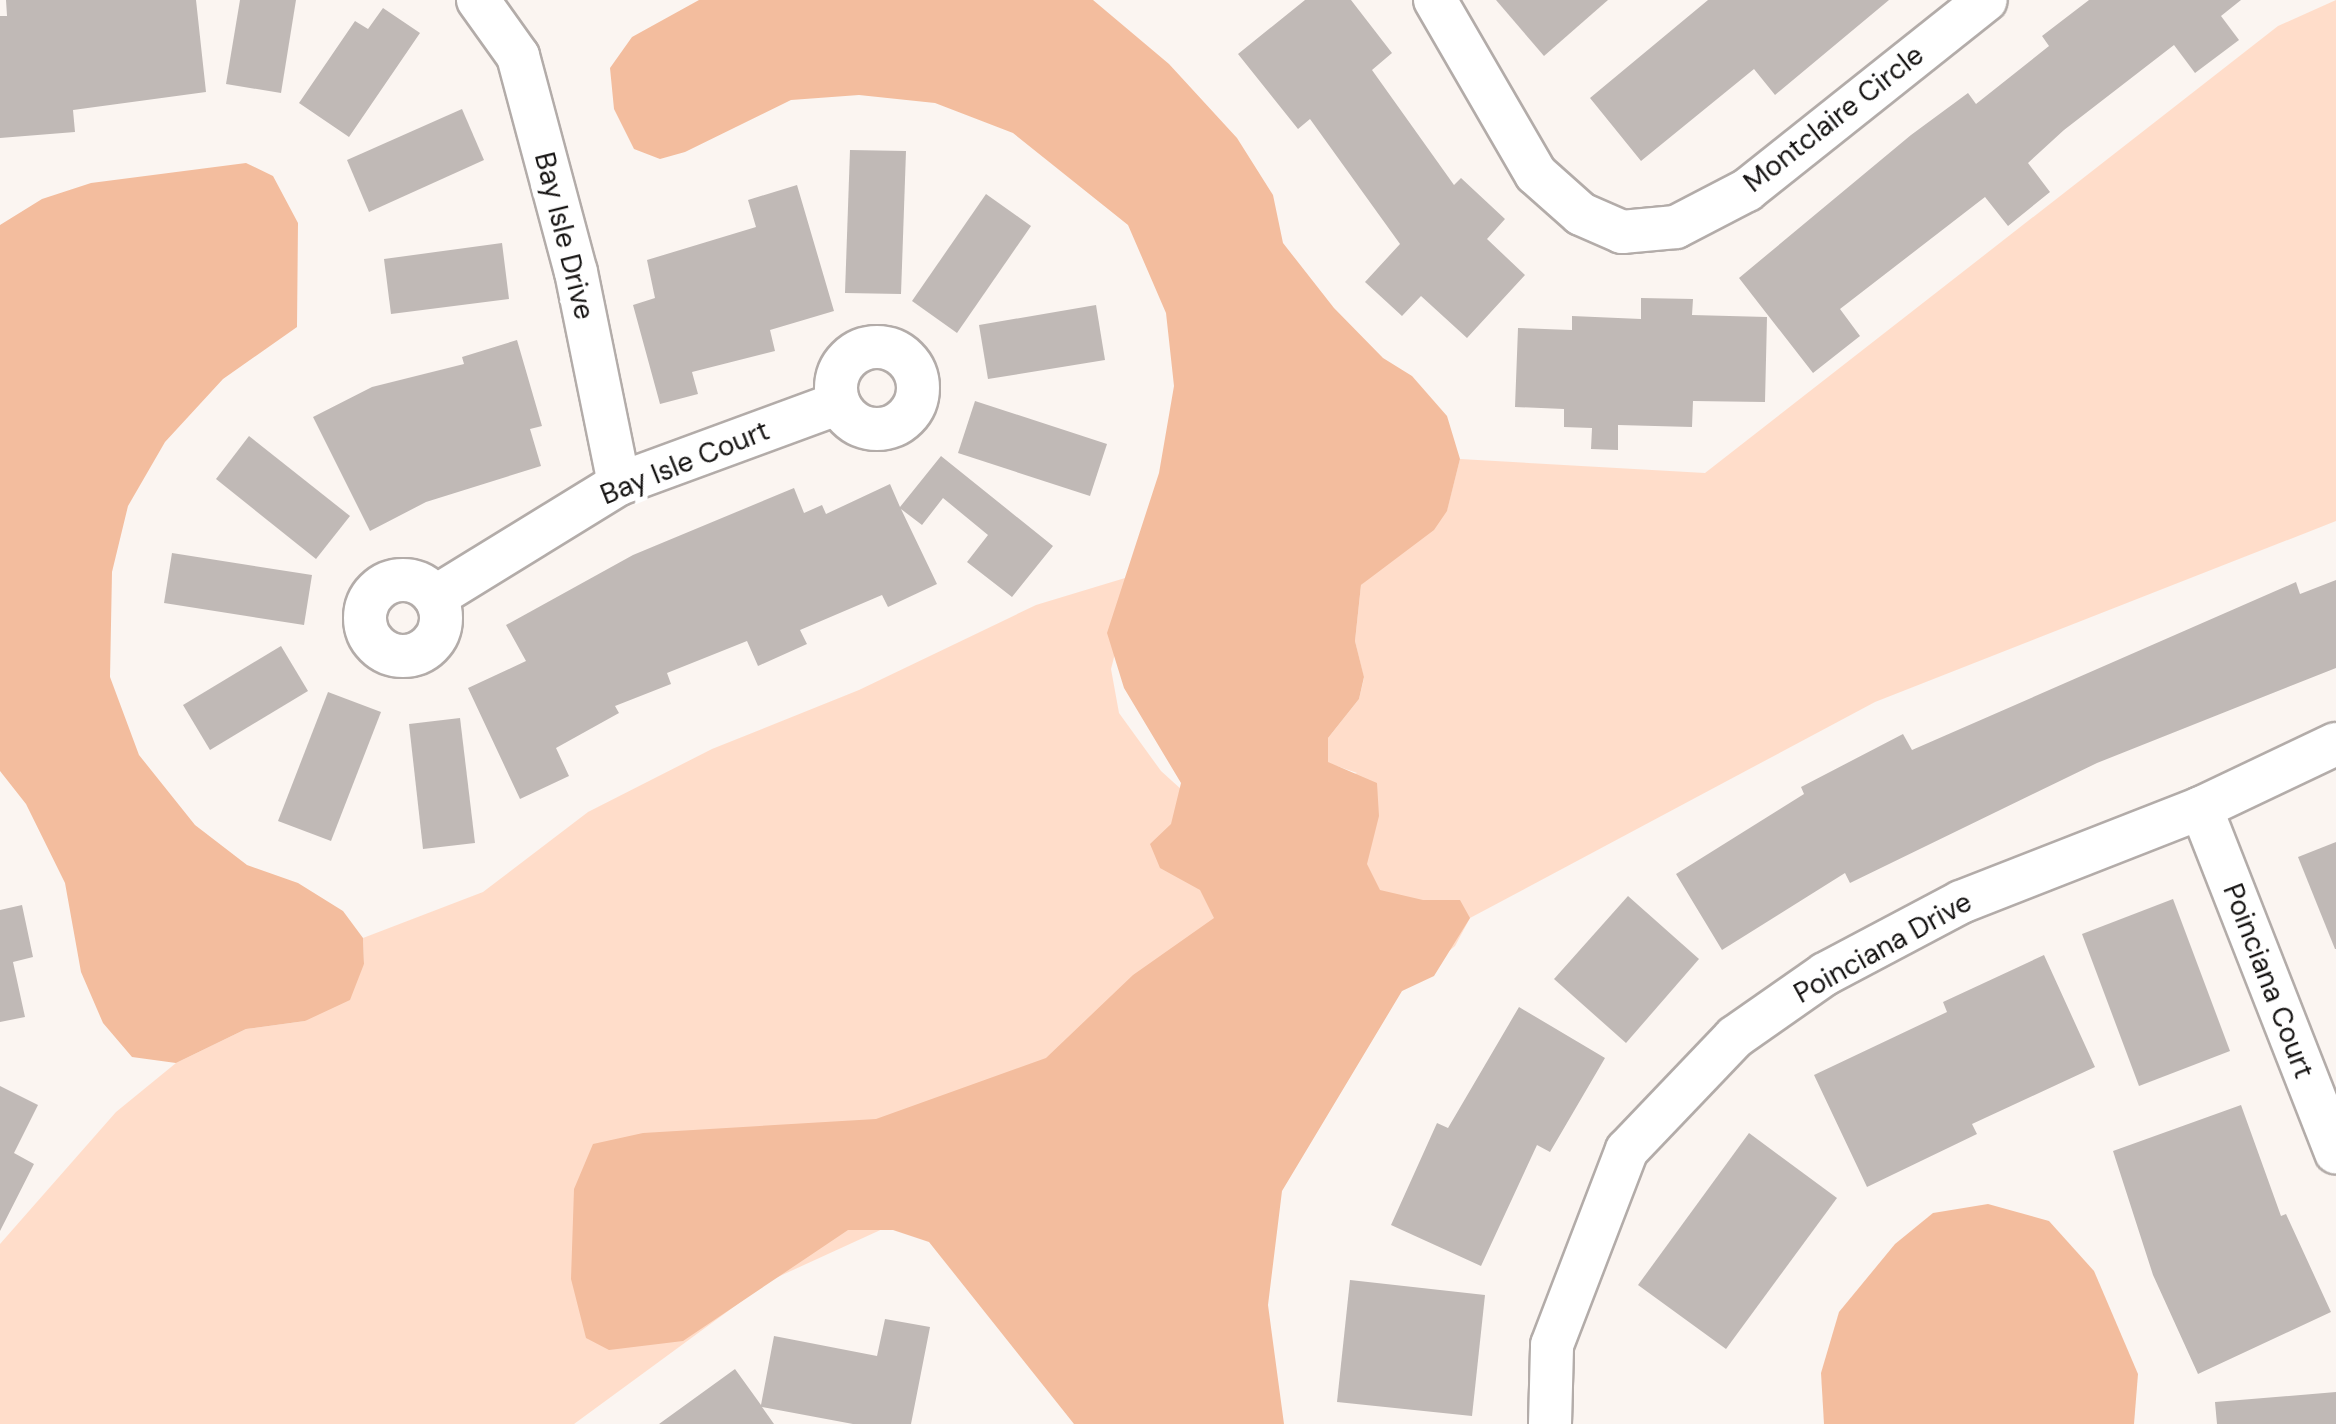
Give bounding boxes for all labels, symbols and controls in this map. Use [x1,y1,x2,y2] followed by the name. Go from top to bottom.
[1737,38,1931,200] street label: Montclaire Circle
[527,149,601,323] street label: Bay Isle Drive
[596,414,774,512] street label: Bay Isle Court
[2215,879,2321,1083] street label: Poinciana Court
[1788,885,1978,1011] street label: Poinciana Drive

